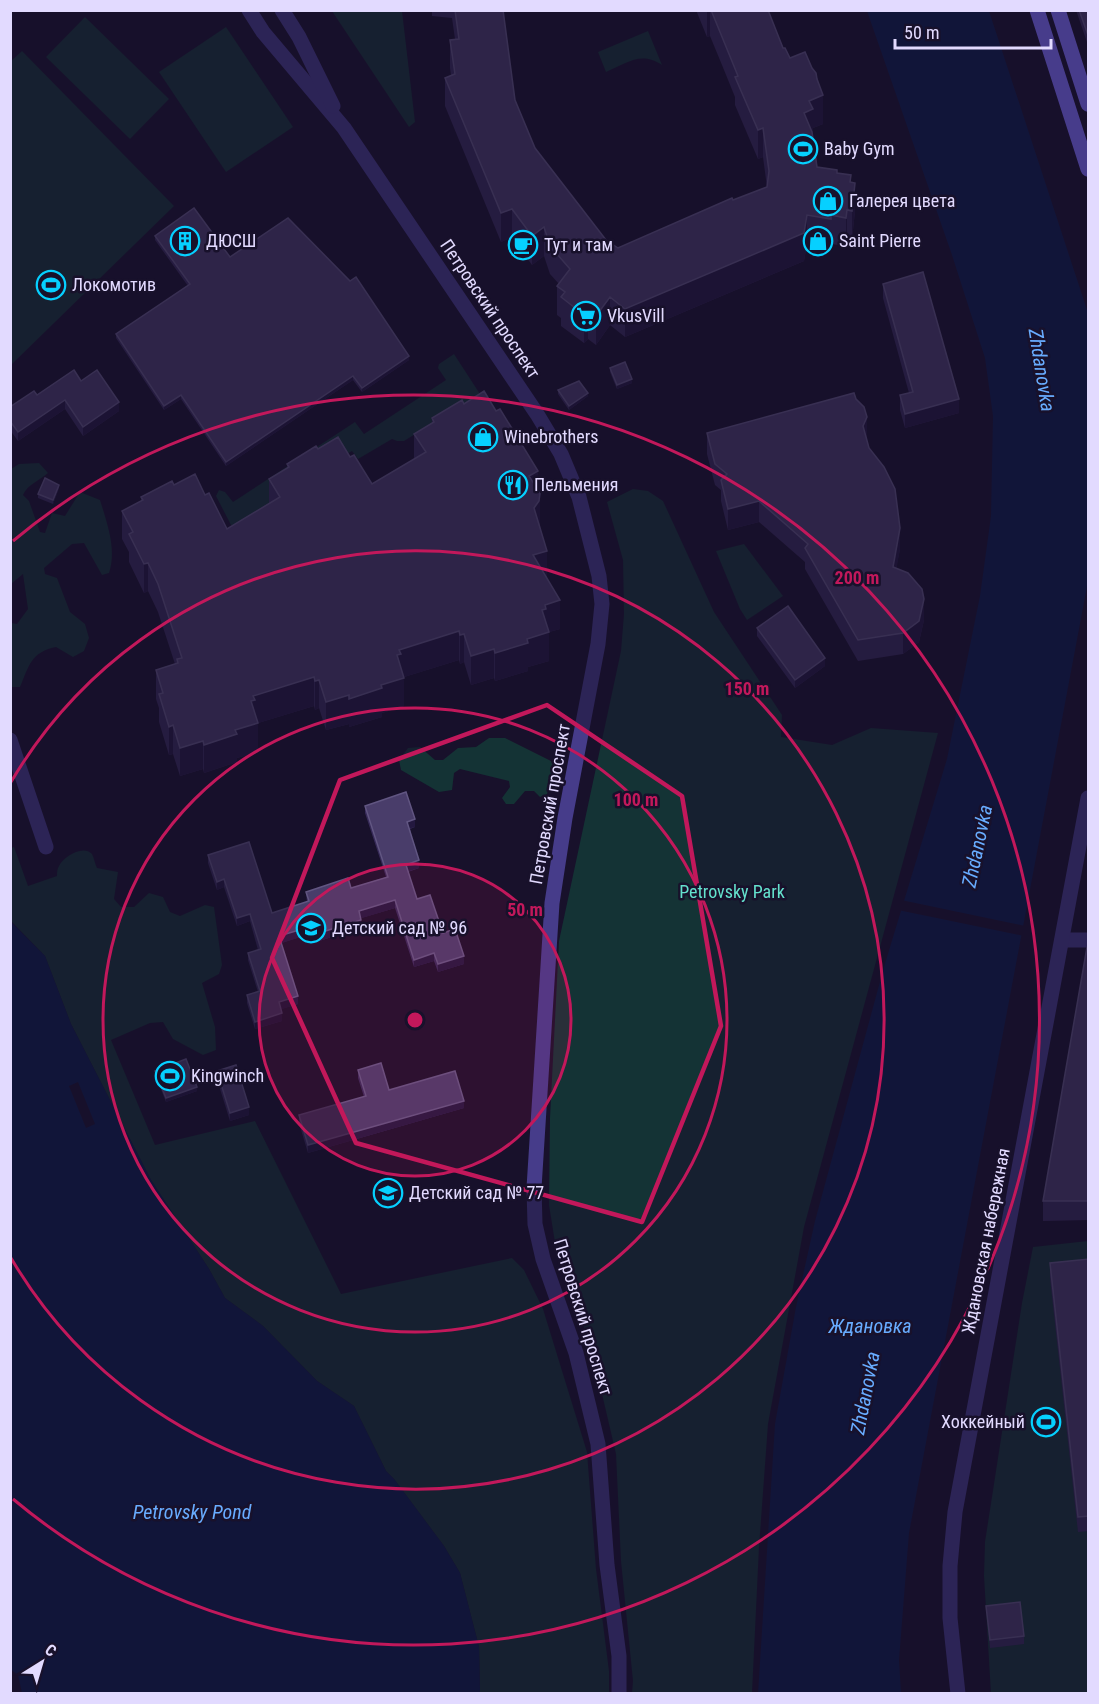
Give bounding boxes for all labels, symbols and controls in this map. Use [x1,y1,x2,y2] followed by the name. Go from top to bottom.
[895,12,1051,50] scale bar
[904,22,939,43] text: 50 m
[787,133,819,165] sports icon: Baby Gym
[824,138,895,159] place label: Baby Gym
[812,185,844,217] shop icon: Галерея цвета
[849,190,955,211] place label: Галерея цвета
[169,225,201,257] building icon: ДЮСШ
[802,225,834,257] shop icon: Saint Pierre
[507,229,539,261] cafe icon: Тут и там
[206,230,257,251] place label: ДЮСШ
[839,230,921,251] place label: Saint Pierre
[544,234,613,255] place label: Тут и там
[436,235,545,382] street label: Петровский проспект
[35,269,67,301] sports icon: Локомотив
[72,274,156,295] place label: Локомотив
[570,300,602,332] supermarket icon: VkusVill
[607,305,665,326] place label: VkusVill
[1023,326,1060,413] water label: Zhdanovka
[467,421,499,453] shop icon: Winebrothers
[504,426,598,447] place label: Winebrothers
[497,469,529,501] restaurant icon: Пельмения
[534,474,618,495] place label: Пельмения
[835,567,879,588] text: 200 m
[725,678,769,699] text: 150 m
[525,722,574,886] street label: Петровский проспект
[614,789,658,810] text: 100 m
[956,803,997,890] water label: Zhdanovka
[679,881,785,902] park label: Petrovsky Park
[507,899,543,920] text: 50 m
[295,912,327,944] school or university icon: Детский сад № 96
[332,917,467,938] place label: Детский сад № 96
[405,1010,425,1030] centre of rings
[154,1060,186,1092] sports icon: Kingwinch
[191,1065,264,1086] place label: Kingwinch
[957,1146,1014,1336] street label: Ждановская набережная
[372,1177,404,1209] school or university icon: Детский сад № 77
[409,1182,544,1203] place label: Детский сад № 77
[550,1236,617,1398] street label: Петровский проспект
[827,1314,912,1338] water label: Ждановка
[845,1350,885,1437] water label: Zhdanovka
[1030,1406,1062,1438] sports icon: Хоккейный
[941,1411,1025,1432] place label: Хоккейный
[133,1500,252,1524] water label: Petrovsky Pond
[12,1632,72,1692] north arrow
[41,1640,60,1661] text: С

